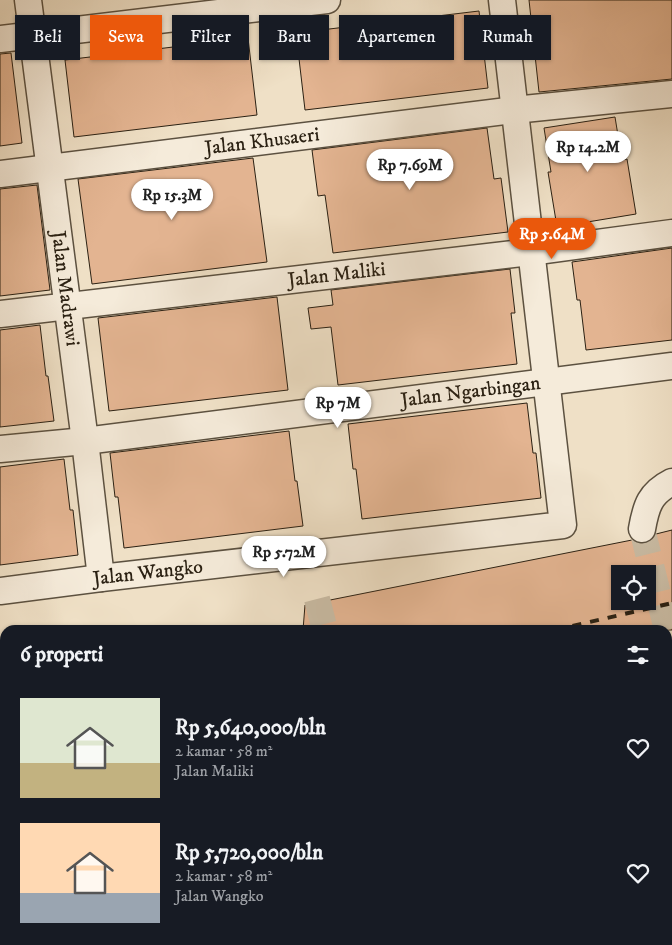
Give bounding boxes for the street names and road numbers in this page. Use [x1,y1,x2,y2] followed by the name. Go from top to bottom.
[201,122,321,161] street label: Jalan Khusaeri
[45,228,85,348] street label: Jalan Madrawi
[284,256,387,293] street label: Jalan Maliki
[397,370,542,413] street label: Jalan Ngarbingan
[89,554,204,592] street label: Jalan Wangko

